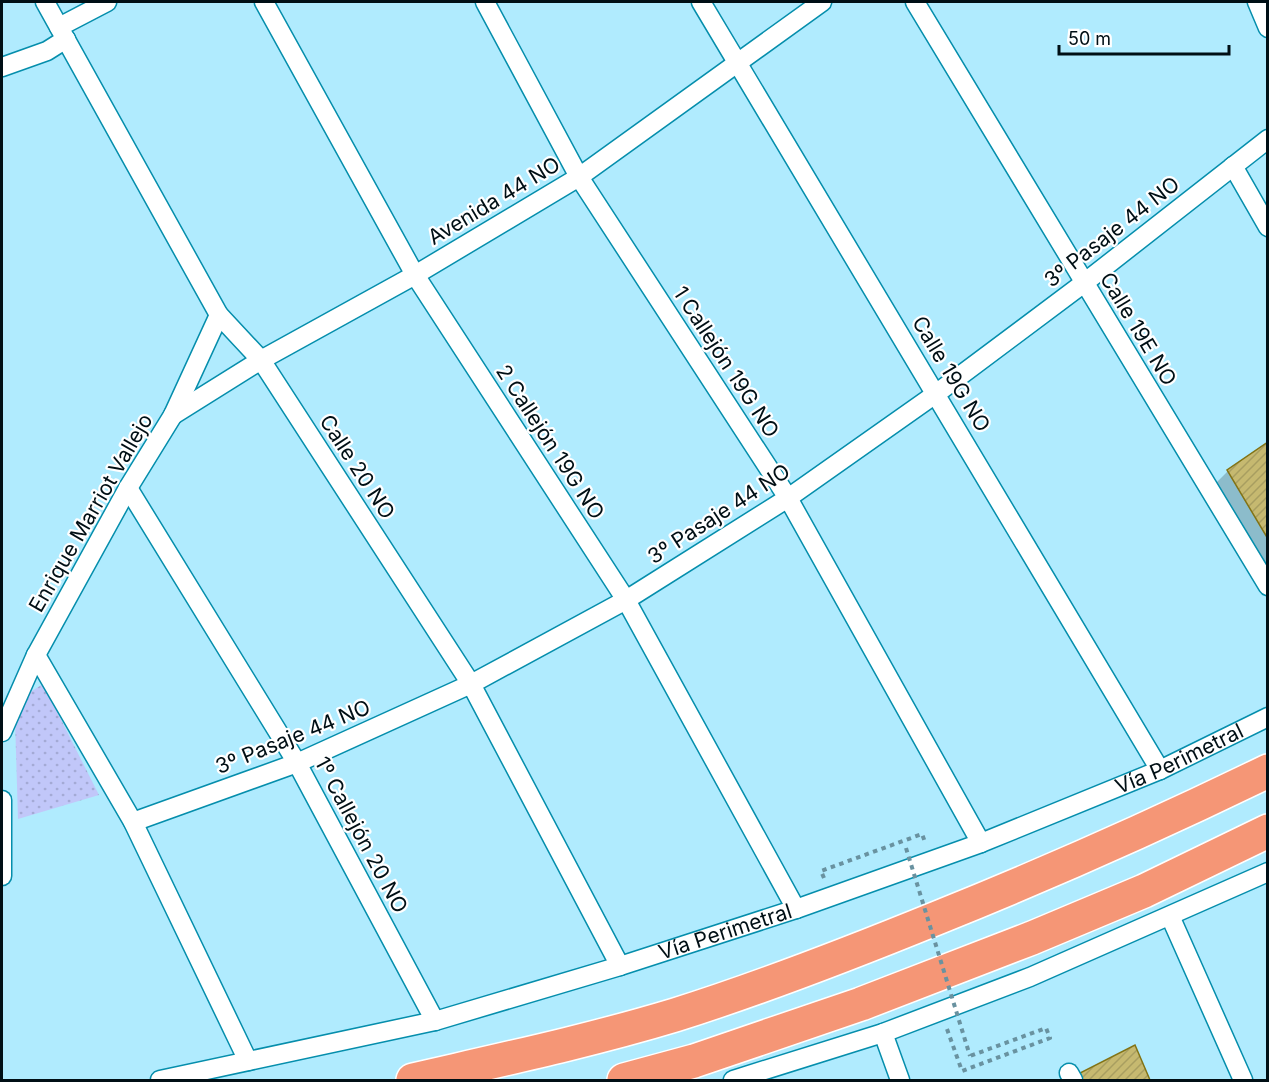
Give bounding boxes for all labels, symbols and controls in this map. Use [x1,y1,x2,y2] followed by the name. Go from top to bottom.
[1059,18,1228,56] scale bar
[1068,28,1111,49] text: 50 m
[423,151,564,250] street label: Avenida 44 NO
[1039,171,1184,292] street label: 3º Pasaje 44 NO
[1095,268,1182,390] street label: Calle 19E NO
[668,282,785,442] street label: 1 Callejón 19G NO
[907,311,996,436] street label: Calle 19G NO
[491,360,610,524] street label: 2 Callejón 19G NO
[24,409,158,616] street label: Enrique Marriot Vallejo
[314,410,400,524] street label: Calle 20 NO
[643,458,795,569] street label: 3º Pasaje 44 NO
[212,694,374,779] street label: 3º Pasaje 44 NO
[1111,718,1247,799] street label: Vía Perimetral
[310,752,413,917] street label: 1º Callejón 20 NO
[655,898,795,965] street label: Vía Perimetral

